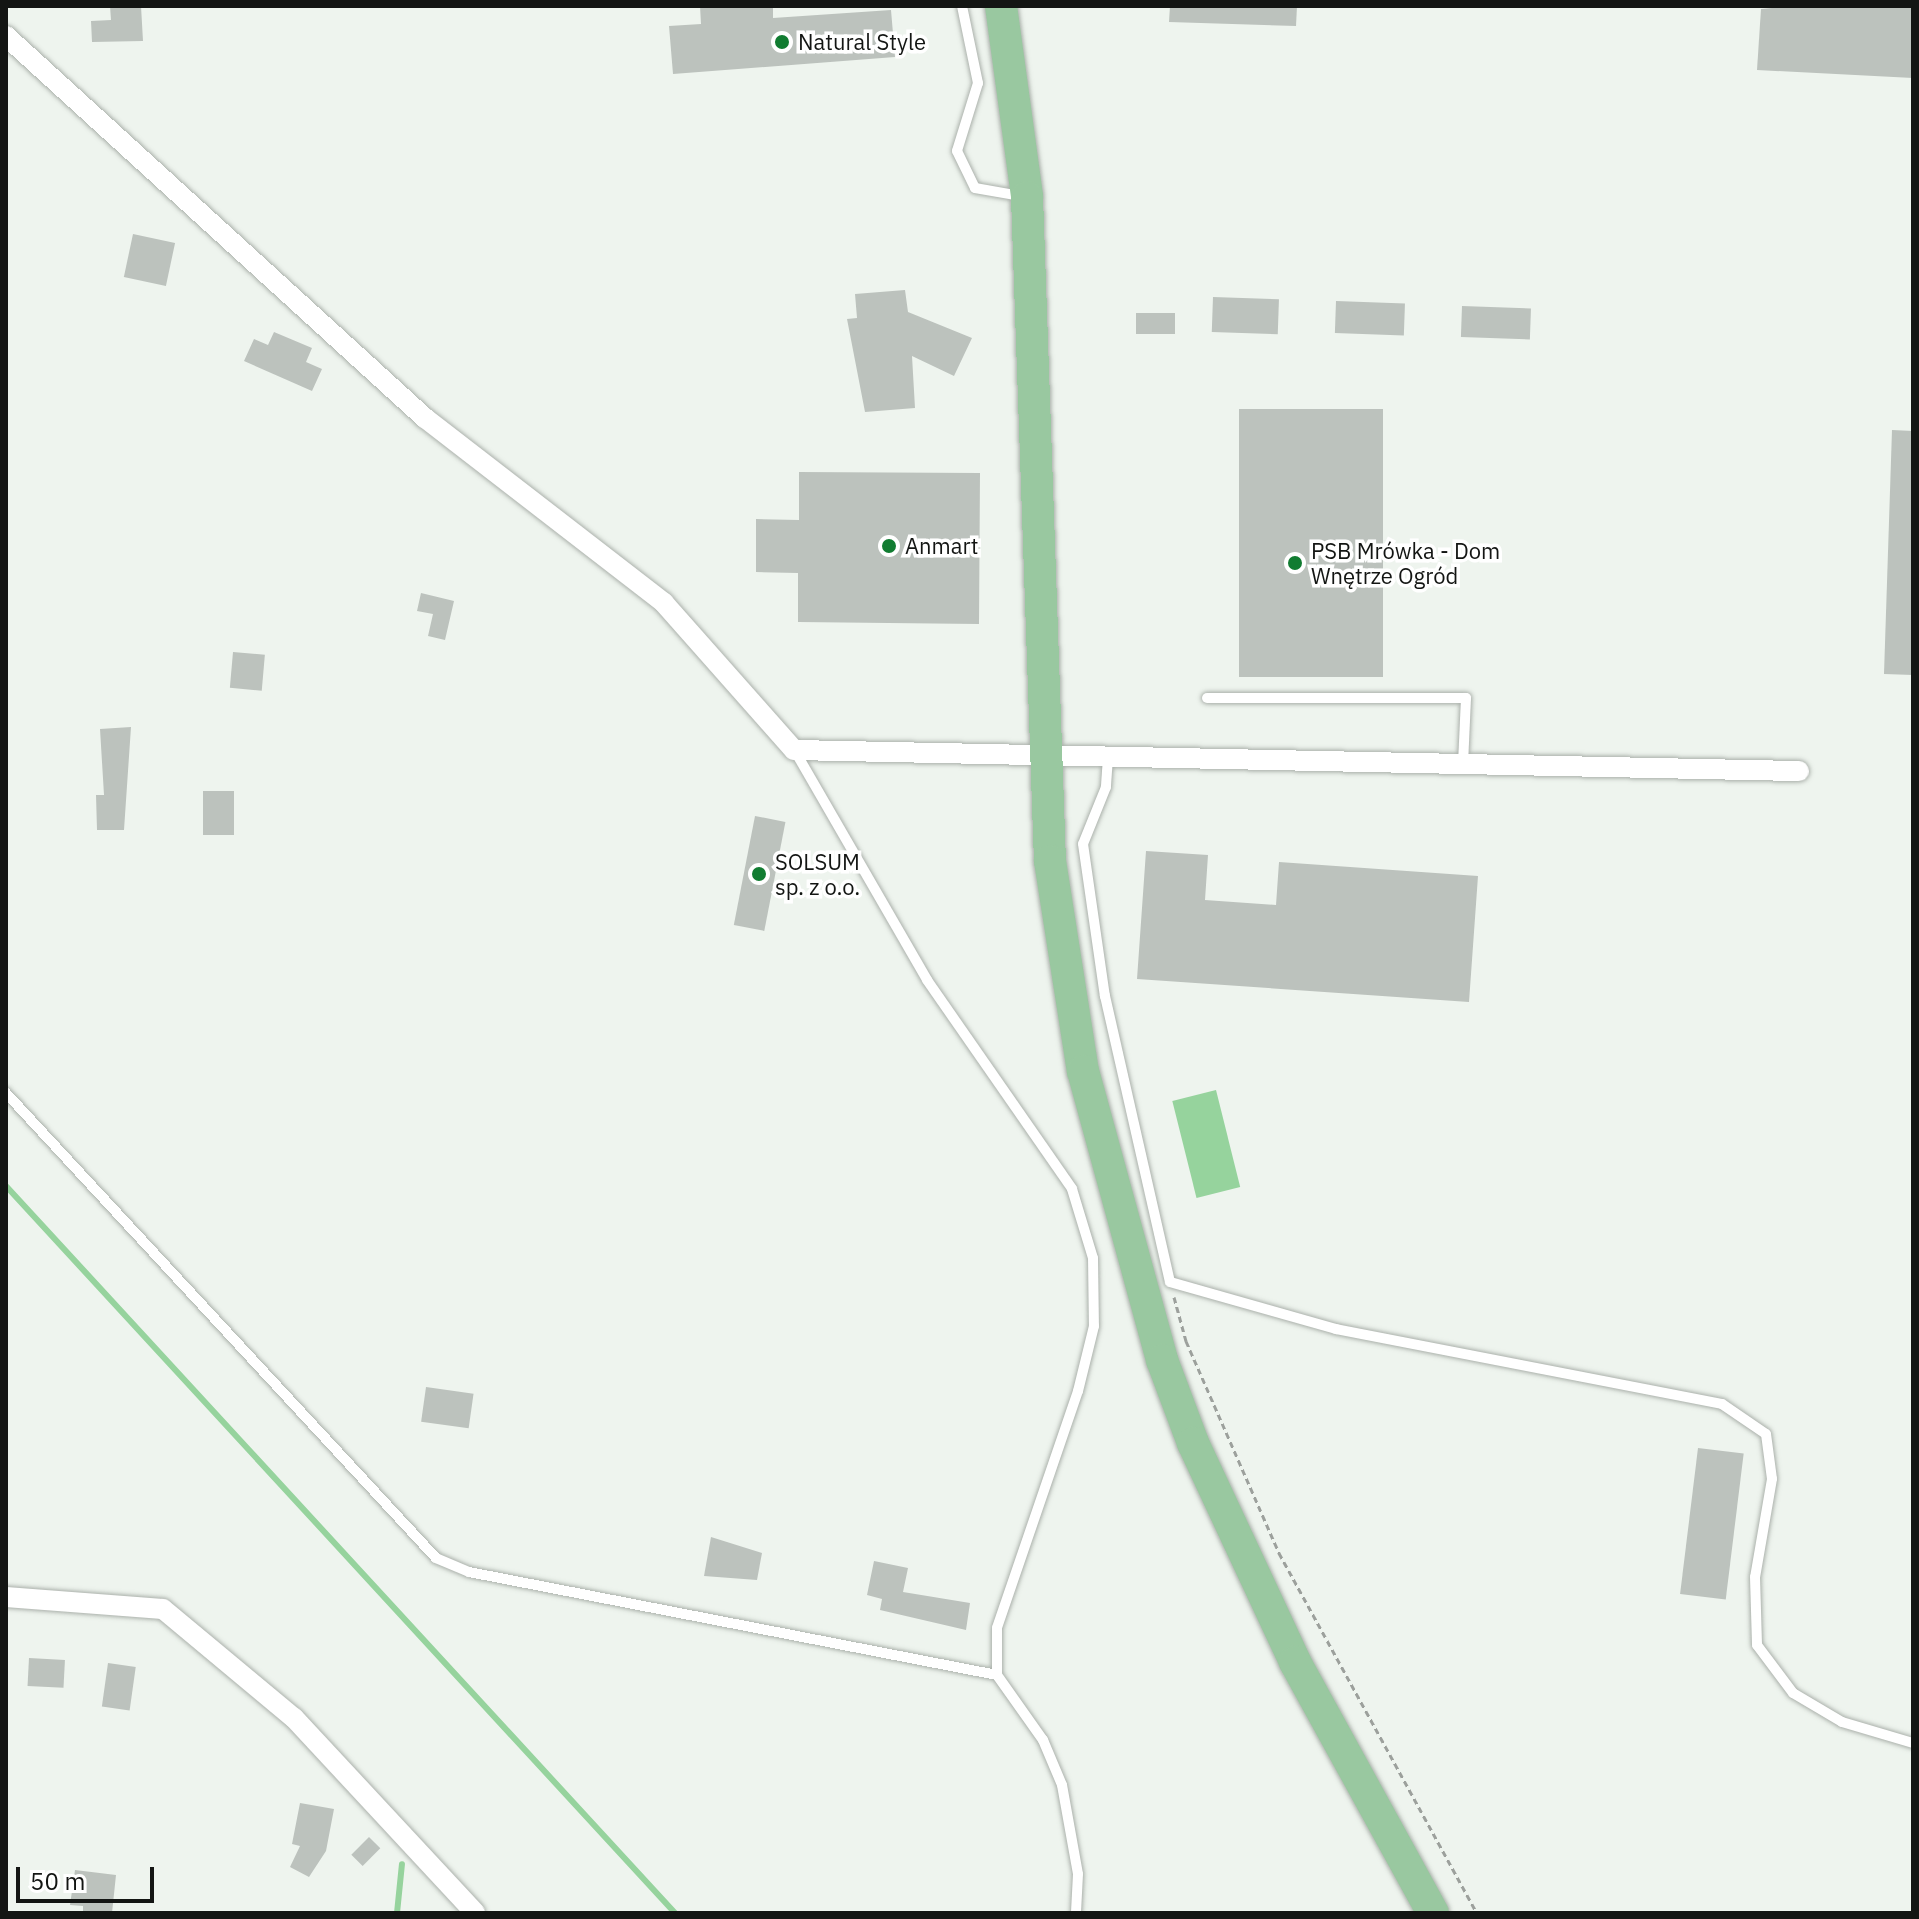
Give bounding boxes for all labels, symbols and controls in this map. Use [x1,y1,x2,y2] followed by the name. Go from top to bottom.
[798,29,926,55] place label: Natural Style
[773,33,791,51] marker: Natural Style
[905,533,978,559] place label: Anmart
[880,537,898,555] marker: Anmart
[1311,537,1500,588] place label: PSB Mrówka - Dom Wnętrze Ogród
[1286,554,1304,572] marker: PSB Mrówka - Dom Wnętrze Ogród
[775,848,860,900] place label: SOLSUM sp. z o.o.
[750,865,768,883] marker: SOLSUM sp. z o.o.
[20,1851,158,1901] scale bar
[30,1865,85,1897] text: 50 m

